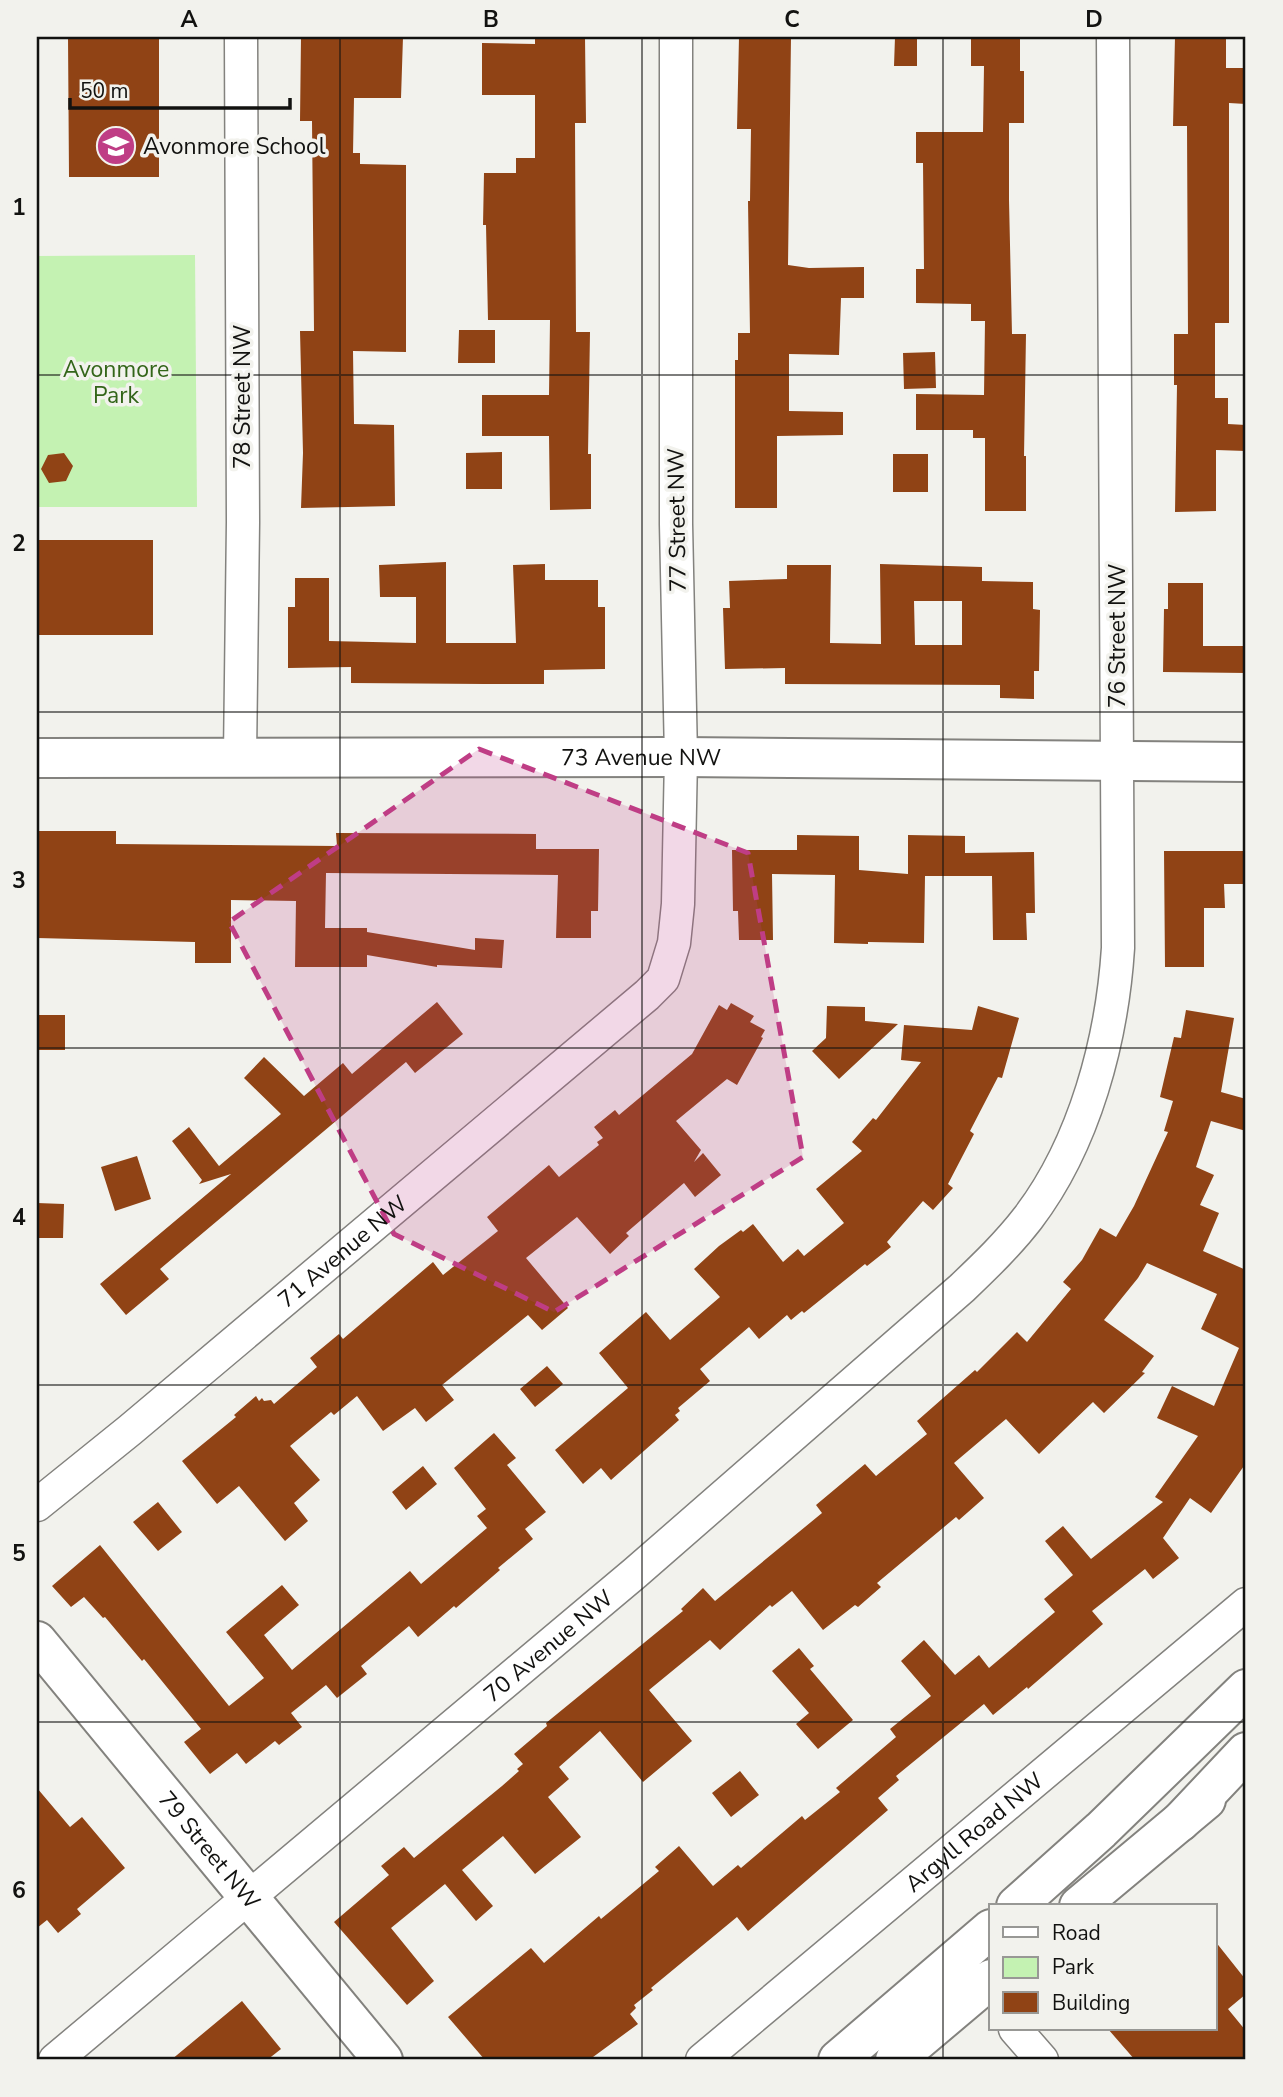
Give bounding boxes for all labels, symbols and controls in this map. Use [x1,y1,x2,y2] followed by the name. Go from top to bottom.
[180,4,198,35] text: A
[483,4,499,35] text: B
[784,4,800,35] text: C
[1085,4,1103,35] text: D
[70,66,290,110] scale bar
[80,77,129,105] text: 50 m
[95,125,137,167] school or university icon: Avonmore School
[143,131,326,162] place label: Avonmore School
[12,192,26,223] text: 1
[227,325,258,469] street label: 78 Street NW
[63,354,169,411] park label: Avonmore Park
[660,447,694,593] street label: 77 Street NW
[12,528,26,559] text: 2
[1102,564,1133,708] street label: 76 Street NW
[561,741,721,773] street label: 73 Avenue NW
[12,865,26,896] text: 3
[271,1188,414,1315] street label: 71 Avenue NW
[12,1202,26,1233] text: 4
[12,1538,26,1569] text: 5
[477,1583,619,1709] street label: 70 Avenue NW
[898,1765,1050,1899] street label: Argyll Road NW
[152,1784,268,1916] street label: 79 Street NW
[12,1875,26,1906] text: 6
[989,1904,1216,2030] legend
[1052,1919,1101,1947] text: Road
[1052,1953,1094,1981] text: Park
[1052,1989,1130,2017] text: Building

